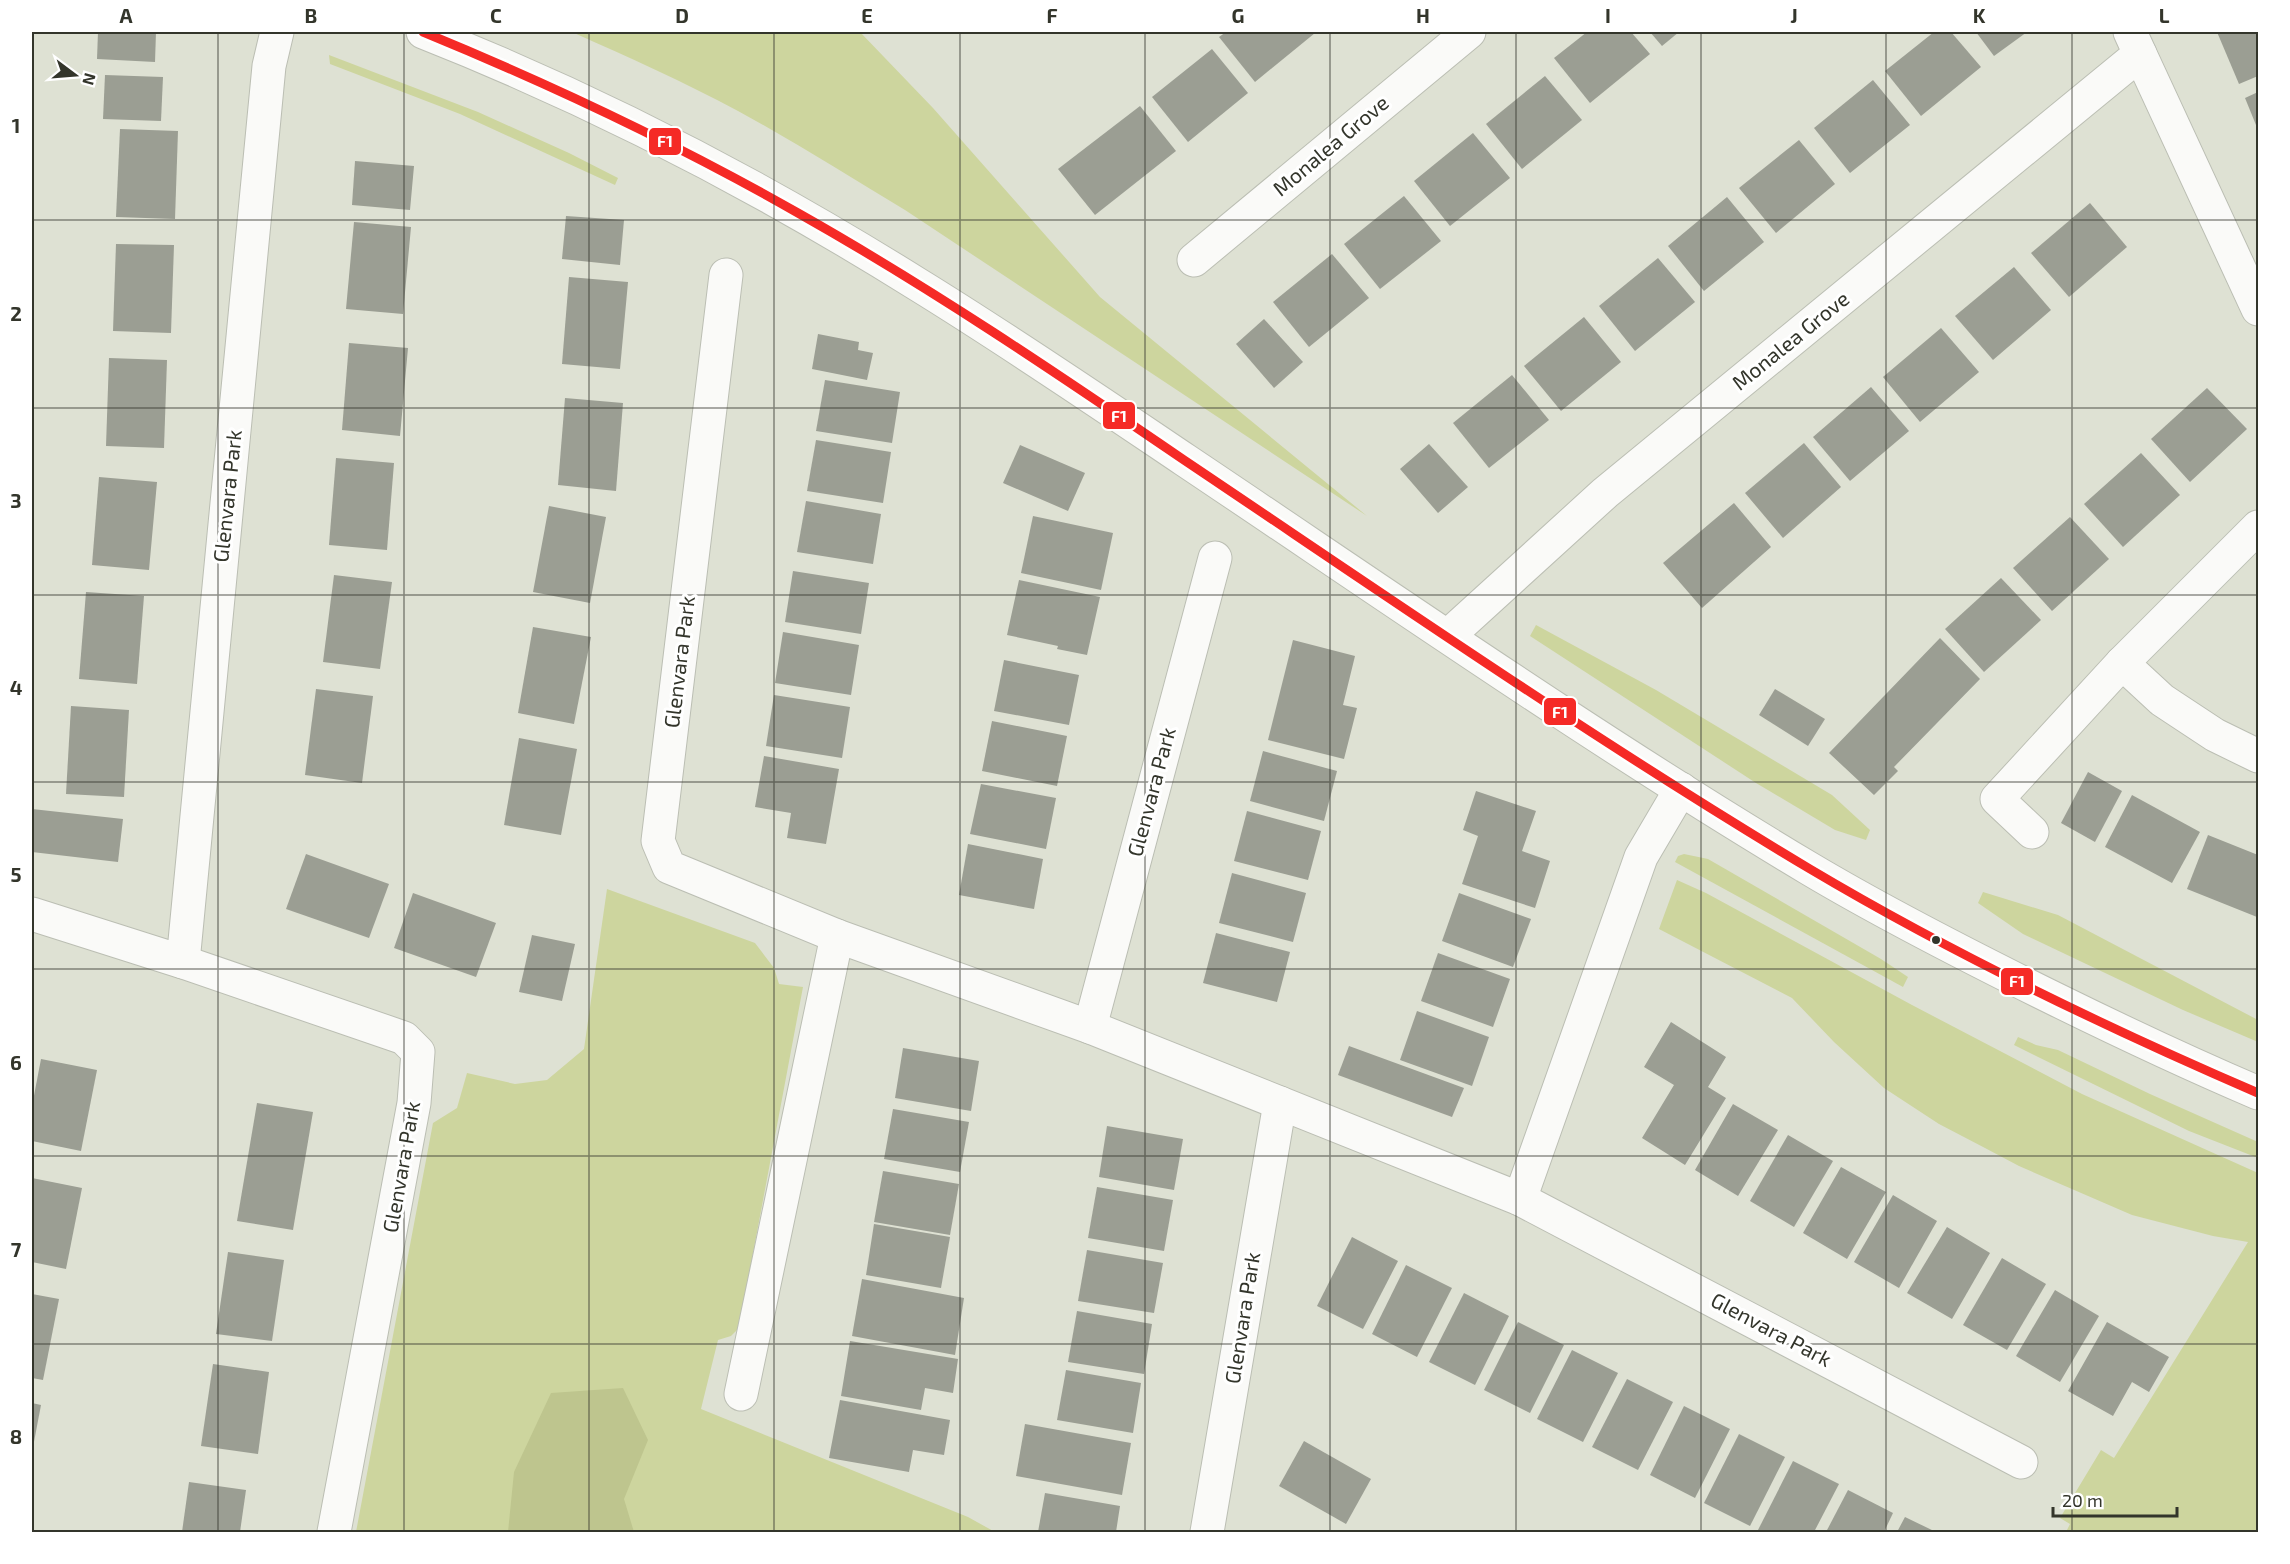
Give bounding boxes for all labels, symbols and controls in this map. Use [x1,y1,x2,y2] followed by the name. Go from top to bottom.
[119,3,133,27] text: A
[305,3,317,27] text: B
[490,3,502,27] text: C
[675,3,689,27] text: D
[861,3,873,27] text: E
[1046,3,1058,27] text: F
[1232,3,1244,27] text: G
[1416,3,1430,27] text: H
[1605,3,1611,27] text: I
[1790,3,1798,27] text: J
[1973,3,1986,27] text: K
[2159,3,2170,27] text: L
[45,45,105,105] north arrow
[79,71,101,87] text: N
[1267,89,1393,200] street label: Monalea Grove
[12,113,20,137] text: 1
[648,127,682,156] line badge: F1
[657,131,673,150] text: F1
[1727,285,1854,395] street label: Monalea Grove
[10,301,22,325] text: 2
[1102,401,1136,430] line badge: F1
[1111,406,1127,425] text: F1
[207,428,246,563] street label: Glenvara Park
[10,488,22,512] text: 3
[658,594,699,729] street label: Glenvara Park
[10,675,23,699] text: 4
[1543,697,1577,726] line badge: F1
[1552,702,1568,721] text: F1
[1121,724,1180,859] street label: Glenvara Park
[10,862,22,886] text: 5
[1930,934,1942,946] unlabelled marker
[2000,967,2034,996] line badge: F1
[2009,971,2025,990] text: F1
[10,1050,22,1074] text: 6
[377,1099,424,1234] street label: Glenvara Park
[11,1237,22,1261] text: 7
[1219,1250,1264,1385] street label: Glenvara Park
[1707,1286,1837,1371] street label: Glenvara Park
[10,1424,22,1448] text: 8
[2053,1480,2178,1518] scale bar
[2062,1489,2103,1511] text: 20 m

